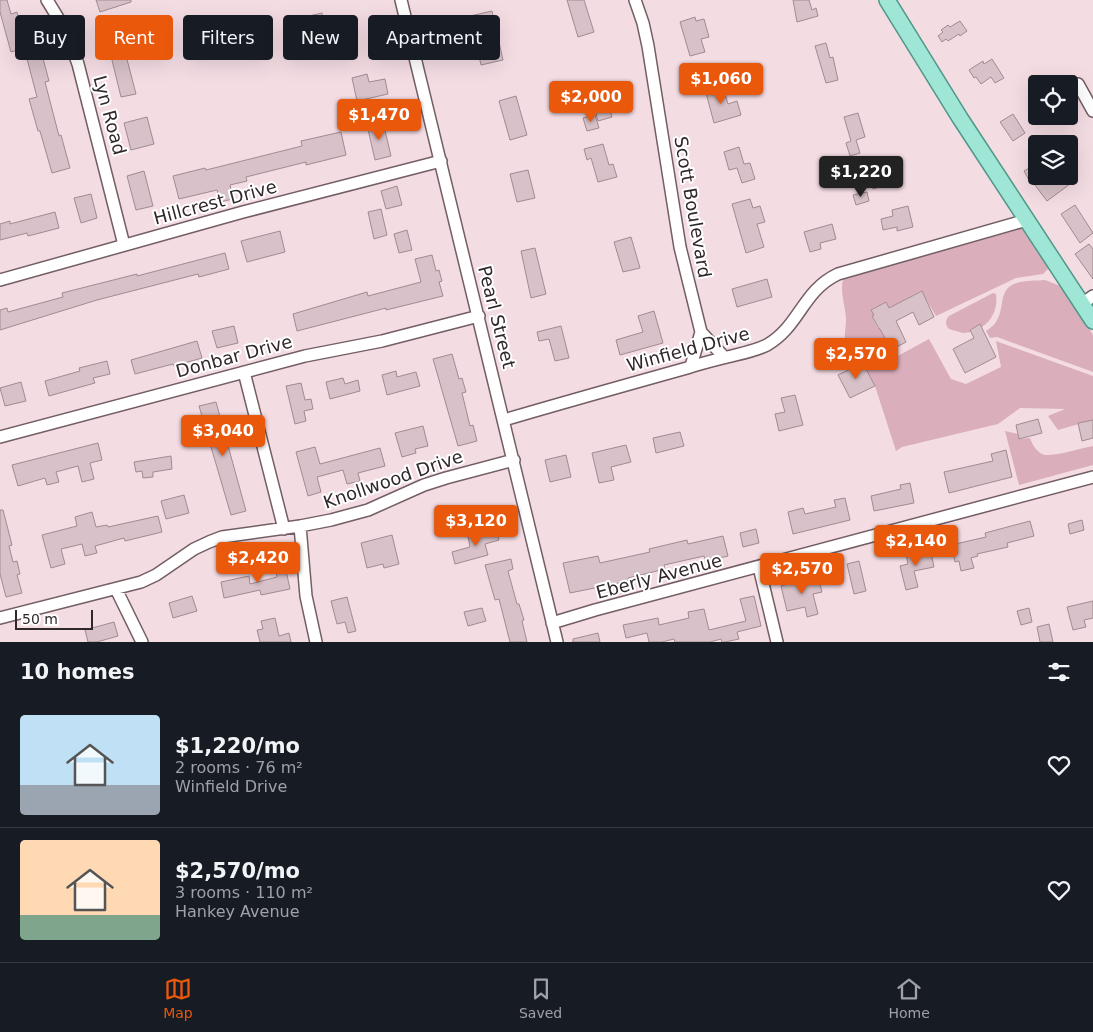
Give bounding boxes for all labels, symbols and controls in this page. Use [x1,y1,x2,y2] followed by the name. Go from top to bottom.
[15,15,85,60] chip: Buy
[95,15,173,60] chip: Rent
[183,15,273,60] chip: Filters
[283,15,358,60] chip: New
[368,15,500,60] chip: Apartment
[680,62,762,105] pin: $1,060
[690,69,752,88] text: $1,060
[89,73,131,157] street label: Lyn Road
[1028,75,1078,185] map controls
[1028,75,1078,125] button: locate
[550,80,632,123] pin: $2,000
[560,87,622,106] text: $2,000
[338,98,420,141] pin: $1,470
[348,105,410,124] text: $1,470
[670,135,716,279] street label: Scott Boulevard
[1028,135,1078,185] button: layers
[820,156,902,198] pin: $1,220
[830,162,892,181] text: $1,220
[151,175,279,229] street label: Hillcrest Drive
[474,263,520,371] street label: Pearl Street
[624,323,752,375] street label: Winfield Drive
[173,330,295,382] street label: Donbar Drive
[815,338,897,380] pin: $2,570
[825,344,887,363] text: $2,570
[182,414,264,457] pin: $3,040
[192,421,254,440] text: $3,040
[321,445,465,513] street label: Knollwood Drive
[435,504,517,547] pin: $3,120
[445,511,507,530] text: $3,120
[875,524,957,567] pin: $2,140
[885,531,947,550] text: $2,140
[217,542,299,584] pin: $2,420
[227,548,289,567] text: $2,420
[594,549,724,603] street label: Eberly Avenue
[761,552,843,595] pin: $2,570
[771,559,833,578] text: $2,570
[15,607,92,630] scale bar
[22,611,58,627] text: 50 m
[1045,658,1073,686] icon: filters
[20,660,135,684] text: 10 homes
[175,734,300,758] text: $1,220/mo
[60,735,120,795] icon: home
[1045,751,1073,779] icon: heart
[175,758,303,777] text: 2 rooms · 76 m²
[175,777,287,796] text: Winfield Drive
[175,859,300,883] text: $2,570/mo
[60,860,120,920] icon: home
[1045,876,1073,904] icon: heart
[175,883,313,902] text: 3 rooms · 110 m²
[175,902,300,921] text: Hankey Avenue
[163,975,193,1021] tab: Map
[519,975,562,1021] tab: Saved
[889,975,930,1021] tab: Home

